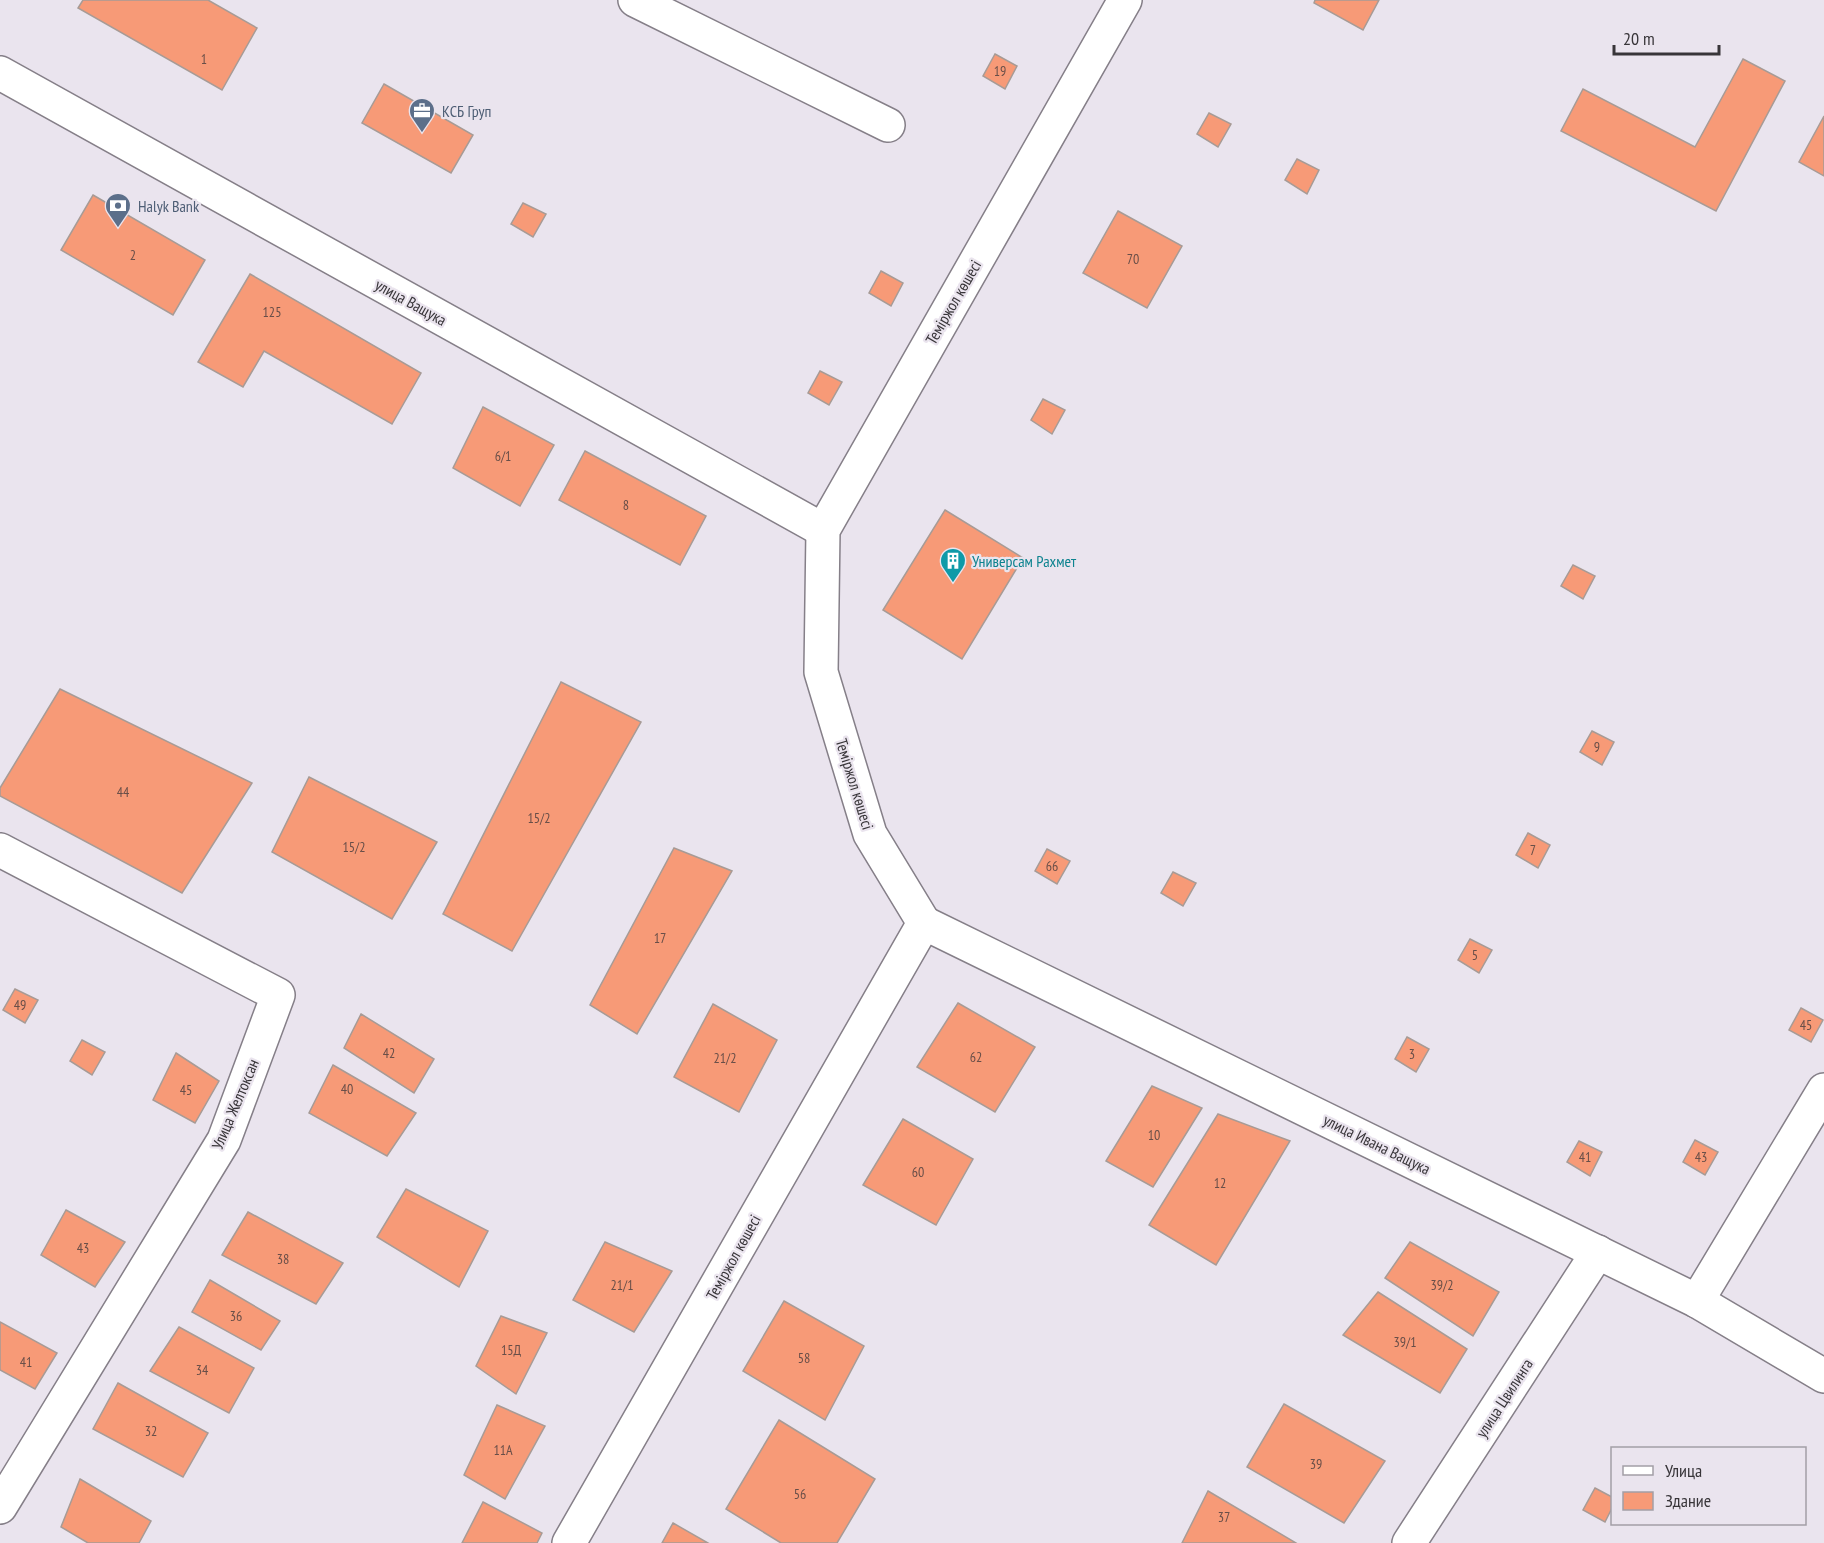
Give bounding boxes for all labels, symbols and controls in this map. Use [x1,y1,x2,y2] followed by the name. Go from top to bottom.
[1614,18,1719,56] scale bar
[1623,27,1655,50] text: 20 m
[201,50,207,68] house number: 1
[994,62,1006,80] house number: 19
[407,96,437,134] office icon: КСБ Груп
[442,101,491,121] place label: КСБ Груп
[103,191,133,229] bank icon: Halyk Bank
[138,196,200,216] place label: Halyk Bank
[130,246,136,264] house number: 2
[1127,250,1139,268] house number: 70
[921,256,985,348] street label: Теміржол көшесі
[372,274,450,330] street label: улица Ващука
[263,303,281,321] house number: 125
[495,447,511,465] house number: 6/1
[623,496,629,514] house number: 8
[938,546,968,584] building icon: Универсам Рахмет
[972,551,1077,571] place label: Универсам Рахмет
[832,736,878,832] street label: Теміржол көшесі
[1594,738,1600,756] house number: 9
[117,783,130,801] house number: 44
[527,809,551,827] house number: 15/2
[342,838,366,856] house number: 15/2
[1530,841,1536,859] house number: 7
[1046,857,1058,875] house number: 66
[654,929,666,947] house number: 17
[1472,946,1478,964] house number: 5
[14,996,26,1014] house number: 49
[1800,1016,1812,1034] house number: 45
[383,1044,395,1062] house number: 42
[1409,1045,1415,1063] house number: 3
[970,1048,982,1066] house number: 62
[713,1049,737,1067] house number: 21/2
[207,1056,263,1152] street label: Улица Желтоксан
[341,1080,353,1098] house number: 40
[180,1081,192,1099] house number: 45
[1320,1109,1434,1179] street label: улица Ивана Ващука
[1148,1126,1160,1144] house number: 10
[1579,1148,1591,1166] house number: 41
[1695,1148,1707,1166] house number: 43
[912,1163,924,1181] house number: 60
[1214,1174,1226,1192] house number: 12
[701,1211,765,1303] street label: Теміржол көшесі
[77,1239,89,1257] house number: 43
[277,1250,289,1268] house number: 38
[610,1276,634,1294] house number: 21/1
[1430,1276,1454,1294] house number: 39/2
[230,1307,242,1325] house number: 36
[1393,1333,1417,1351] house number: 39/1
[501,1341,521,1359] house number: 15Д
[798,1349,810,1367] house number: 58
[20,1353,32,1371] house number: 41
[1471,1355,1537,1441] street label: улица Цвилинга
[196,1361,209,1379] house number: 34
[145,1422,157,1440] house number: 32
[493,1441,513,1459] house number: 11А
[1611,1447,1806,1525] legend
[1310,1455,1322,1473] house number: 39
[1665,1459,1702,1482] text: Улица
[794,1485,806,1503] house number: 56
[1665,1489,1711,1512] text: Здание
[1218,1508,1230,1526] house number: 37

